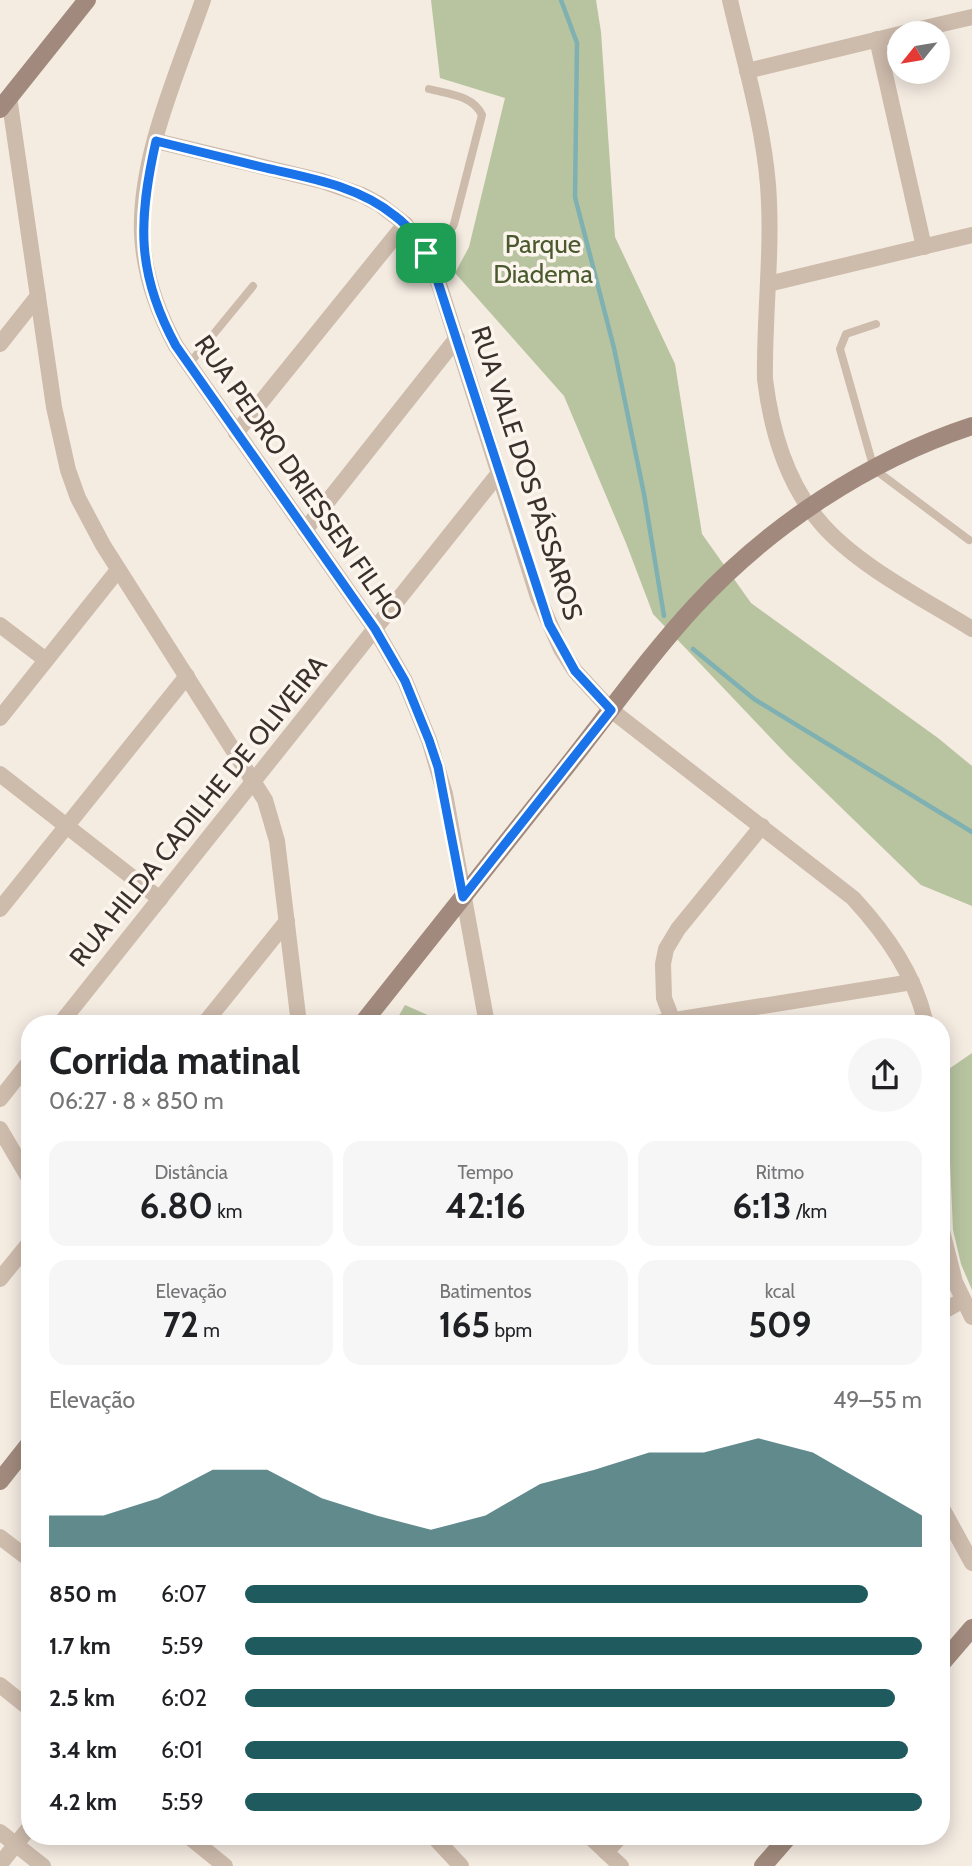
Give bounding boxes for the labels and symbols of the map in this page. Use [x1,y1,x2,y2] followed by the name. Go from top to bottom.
[887,21,950,84] north arrow
[396,223,456,283] pin
[493,228,593,290] park label: Parque Diadema
[464,322,590,624] street label: RUA VALE DOS PÁSSAROS
[188,329,410,627] street label: RUA PEDRO DRIESSEN FILHO
[63,649,333,973] street label: RUA HILDA CADILHE DE OLIVEIRA

